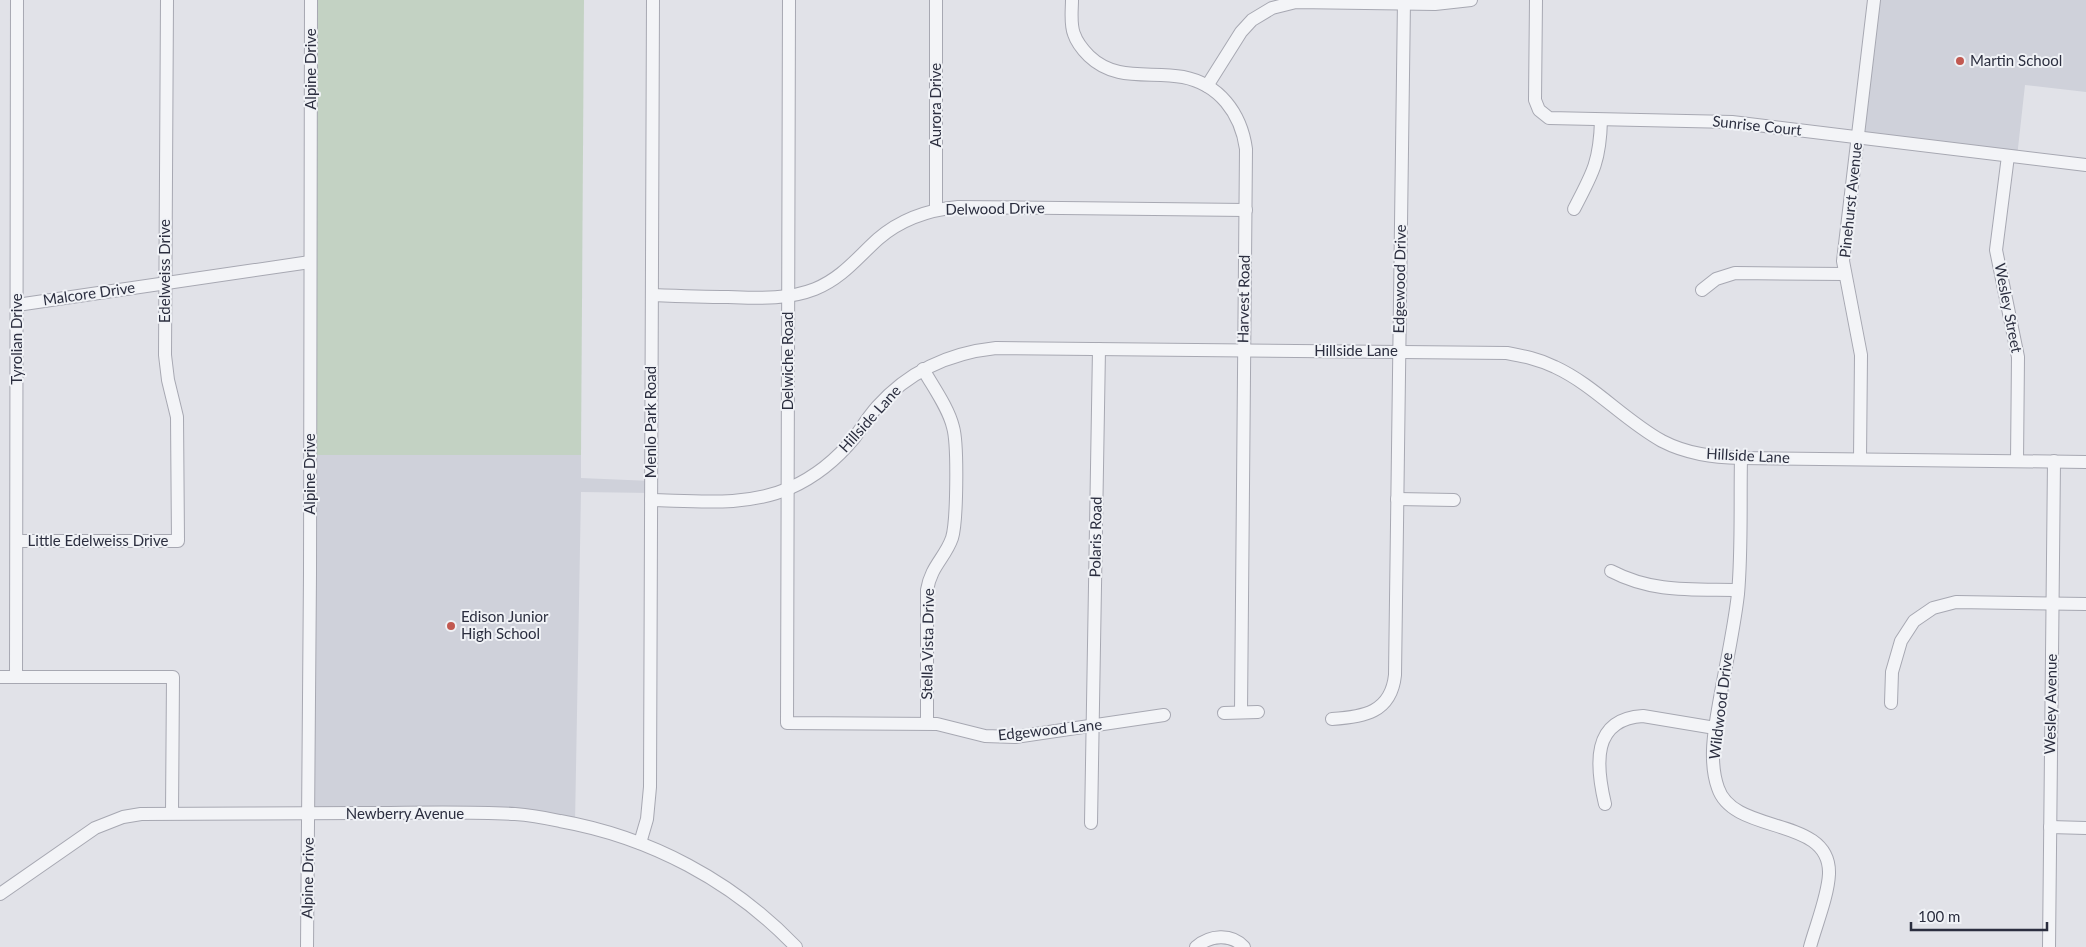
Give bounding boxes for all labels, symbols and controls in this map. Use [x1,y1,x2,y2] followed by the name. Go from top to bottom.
[301,28,319,110] street label: Alpine Drive
[1970,51,2062,69] place label: Martin School
[1954,55,1966,67] marker: Martin School
[926,63,944,147] street label: Aurora Drive
[1712,111,1803,139] street label: Sunrise Court
[1835,141,1865,258] street label: Pinehurst Avenue
[945,198,1045,218] street label: Delwood Drive
[155,219,173,323] street label: Edelweiss Drive
[1389,224,1409,334] street label: Edgewood Drive
[1233,255,1253,343] street label: Harvest Road
[1991,261,2027,355] street label: Wesley Street
[42,278,136,308] street label: Malcore Drive
[7,293,25,385] street label: Tyrolian Drive
[778,312,796,410] street label: Delwiche Road
[1314,341,1398,359] street label: Hillside Lane
[641,366,659,478] street label: Menlo Park Road
[835,381,904,455] street label: Hillside Lane
[300,433,318,515] street label: Alpine Drive
[1706,444,1790,466] street label: Hillside Lane
[1085,496,1105,578] street label: Polaris Road
[28,531,168,549] street label: Little Edelweiss Drive
[917,588,937,700] street label: Stella Vista Drive
[461,607,549,642] place label: Edison Junior High School
[445,620,457,632] marker: Edison Junior High School
[1705,651,1736,760] street label: Wildwood Drive
[2040,653,2060,754] street label: Wesley Avenue
[997,715,1103,743] street label: Edgewood Lane
[346,804,464,822] street label: Newberry Avenue
[297,837,317,919] street label: Alpine Drive
[1911,900,2047,932] scale bar
[1918,907,1960,925] text: 100 m

